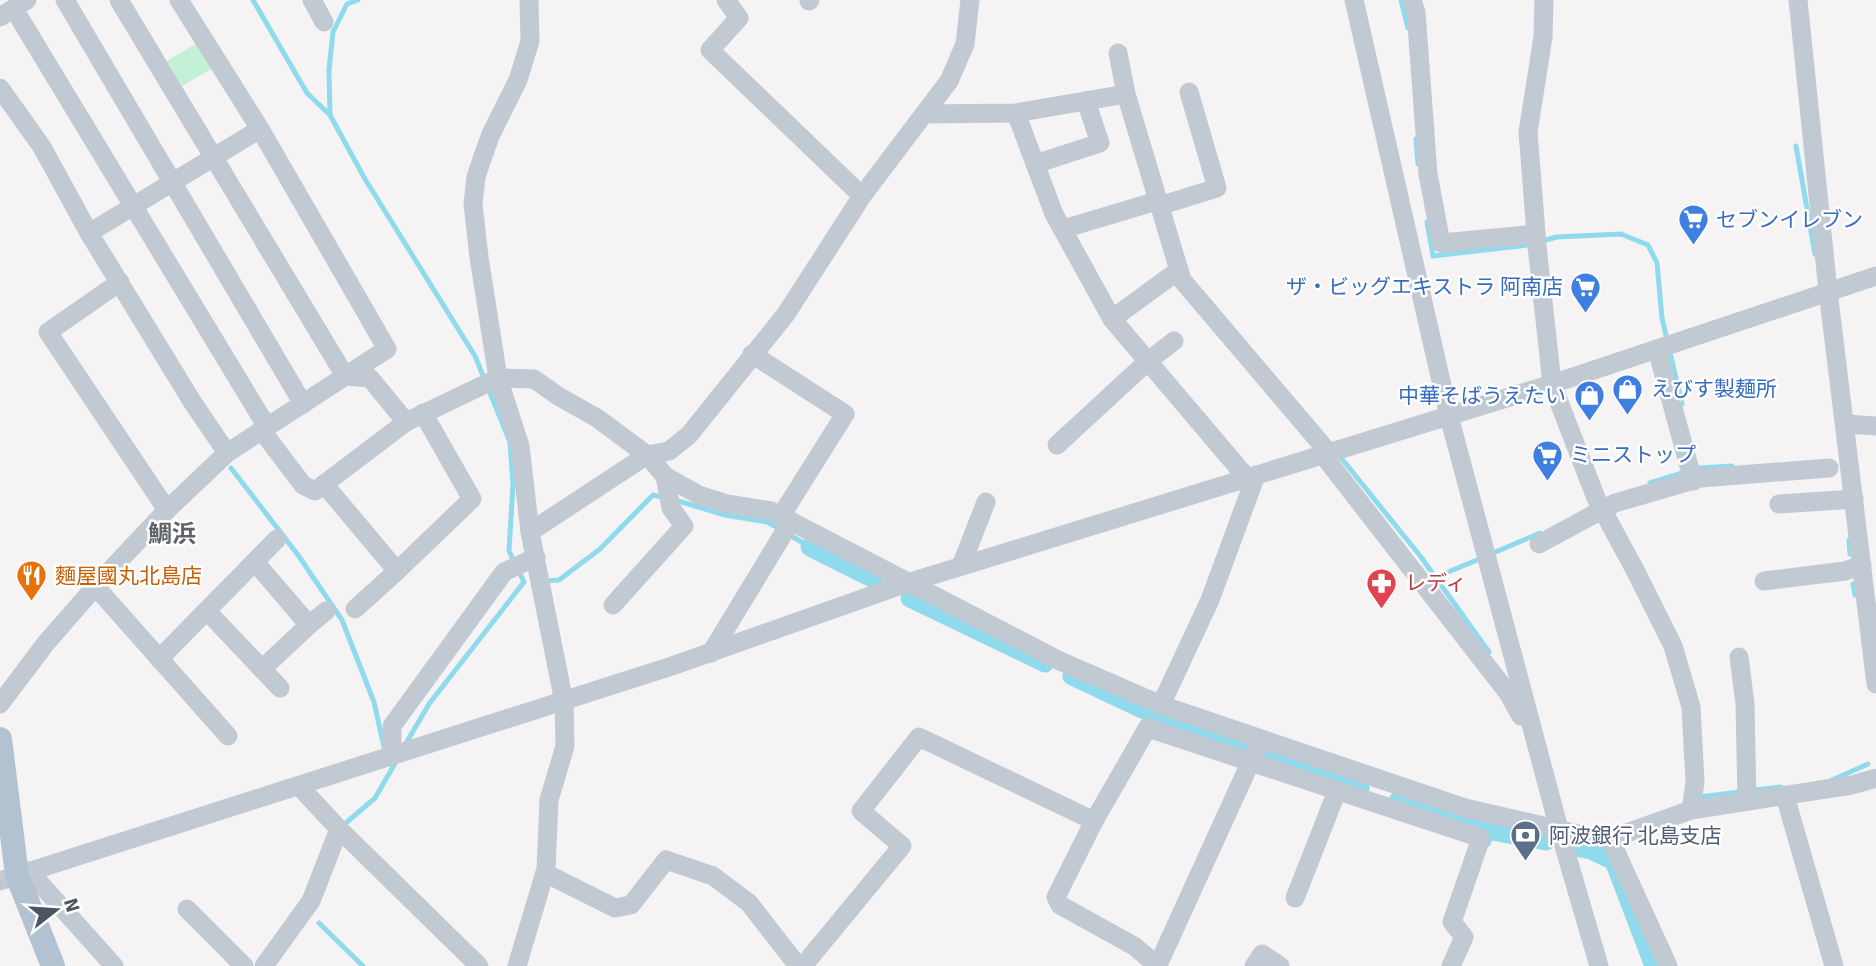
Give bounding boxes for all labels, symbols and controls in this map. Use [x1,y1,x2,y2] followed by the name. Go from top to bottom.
[1676,203,1710,247] supermarket icon: セブンイレブン
[1716,207,1863,233] place label: セブンイレブン
[1569,270,1603,314] supermarket icon: ザ・ビッグエキストラ 阿南店
[1286,274,1563,300] place label: ザ・ビッグエキストラ 阿南店
[1611,372,1645,416] shop icon: えびす製麺所
[1651,376,1777,402] place label: えびす製麺所
[1572,379,1606,423] shop icon: 中華そばうえたい
[1398,383,1566,409] place label: 中華そばうえたい
[1530,438,1564,482] supermarket icon: ミニストップ
[1570,442,1696,468] place label: ミニストップ
[148,519,196,549] district label: 鯛浜
[15,559,49,603] restaurant icon: 麵屋國丸北島店
[55,563,202,589] place label: 麵屋國丸北島店
[1365,566,1399,610] pharmacy icon: レディ
[1405,570,1467,596] place label: レディ
[1509,819,1543,863] bank icon: 阿波銀行 北島支店
[1549,823,1722,849] place label: 阿波銀行 北島支店
[21,875,91,945] north arrow
[58,895,85,915] text: N

